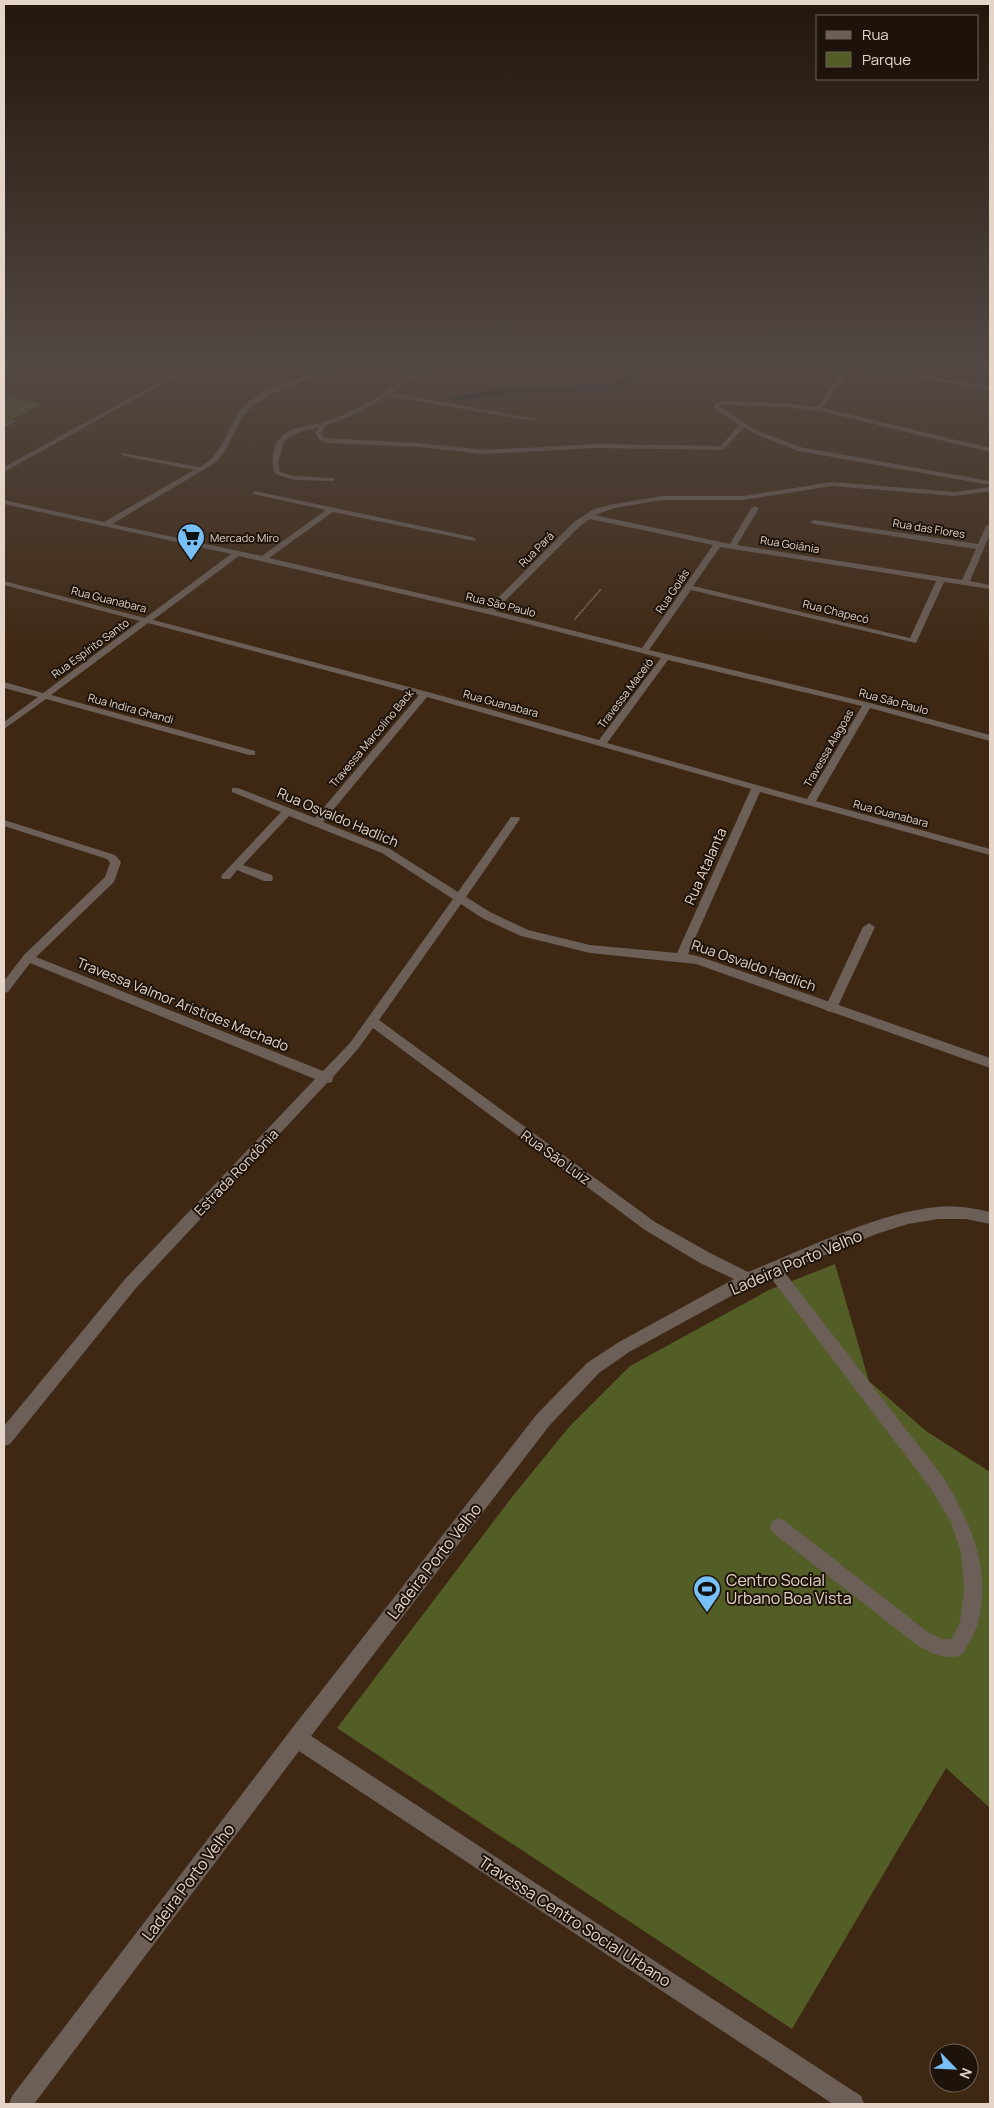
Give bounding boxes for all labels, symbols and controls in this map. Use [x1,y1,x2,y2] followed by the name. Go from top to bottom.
[816,15,979,80] legend
[862,24,889,45] text: Rua
[862,49,911,70] text: Parque
[892,515,966,541] street label: Rua das Flores
[176,522,206,561] supermarket icon: Mercado Miro
[515,528,557,570] street label: Rua Pará
[210,530,280,545] place label: Mercado Miro
[759,532,821,556] street label: Rua Goiânia
[652,566,692,616] street label: Rua Goiás
[70,582,148,616] street label: Rua Guanabara
[464,588,538,620] street label: Rua São Paulo
[801,596,871,627] street label: Rua Chapecó
[48,614,132,681] street label: Rua Espírito Santo
[594,655,657,731] street label: Travessa Maceió
[325,685,417,790] street label: Travessa Marcolino Back
[858,685,931,718] street label: Rua São Paulo
[462,686,540,720] street label: Rua Guanabara
[87,689,175,727] street label: Rua Indira Ghandi
[800,706,857,790] street label: Travessa Alagoas
[274,783,402,851] street label: Rua Osvaldo Hadlich
[852,796,930,830] street label: Rua Guanabara
[680,824,730,908] street label: Rua Atalanta
[689,935,819,995] street label: Rua Osvaldo Hadlich
[74,953,292,1055] street label: Travessa Valmor Aristides Machado
[190,1125,282,1219] street label: Estrada Rondônia
[518,1125,594,1189] street label: Rua São Luiz
[727,1224,865,1300] street label: Ladeira Porto Velho
[382,1498,486,1624] street label: Ladeira Porto Velho
[726,1569,852,1609] place label: Centro Social Urbano Boa Vista
[692,1574,722,1613] sports icon: Centro Social Urbano Boa Vista
[137,1819,239,1945] street label: Ladeira Porto Velho
[475,1850,675,1992] street label: Travessa Centro Social Urbano
[929,2043,979,2093] north arrow
[956,2065,977,2082] text: N

